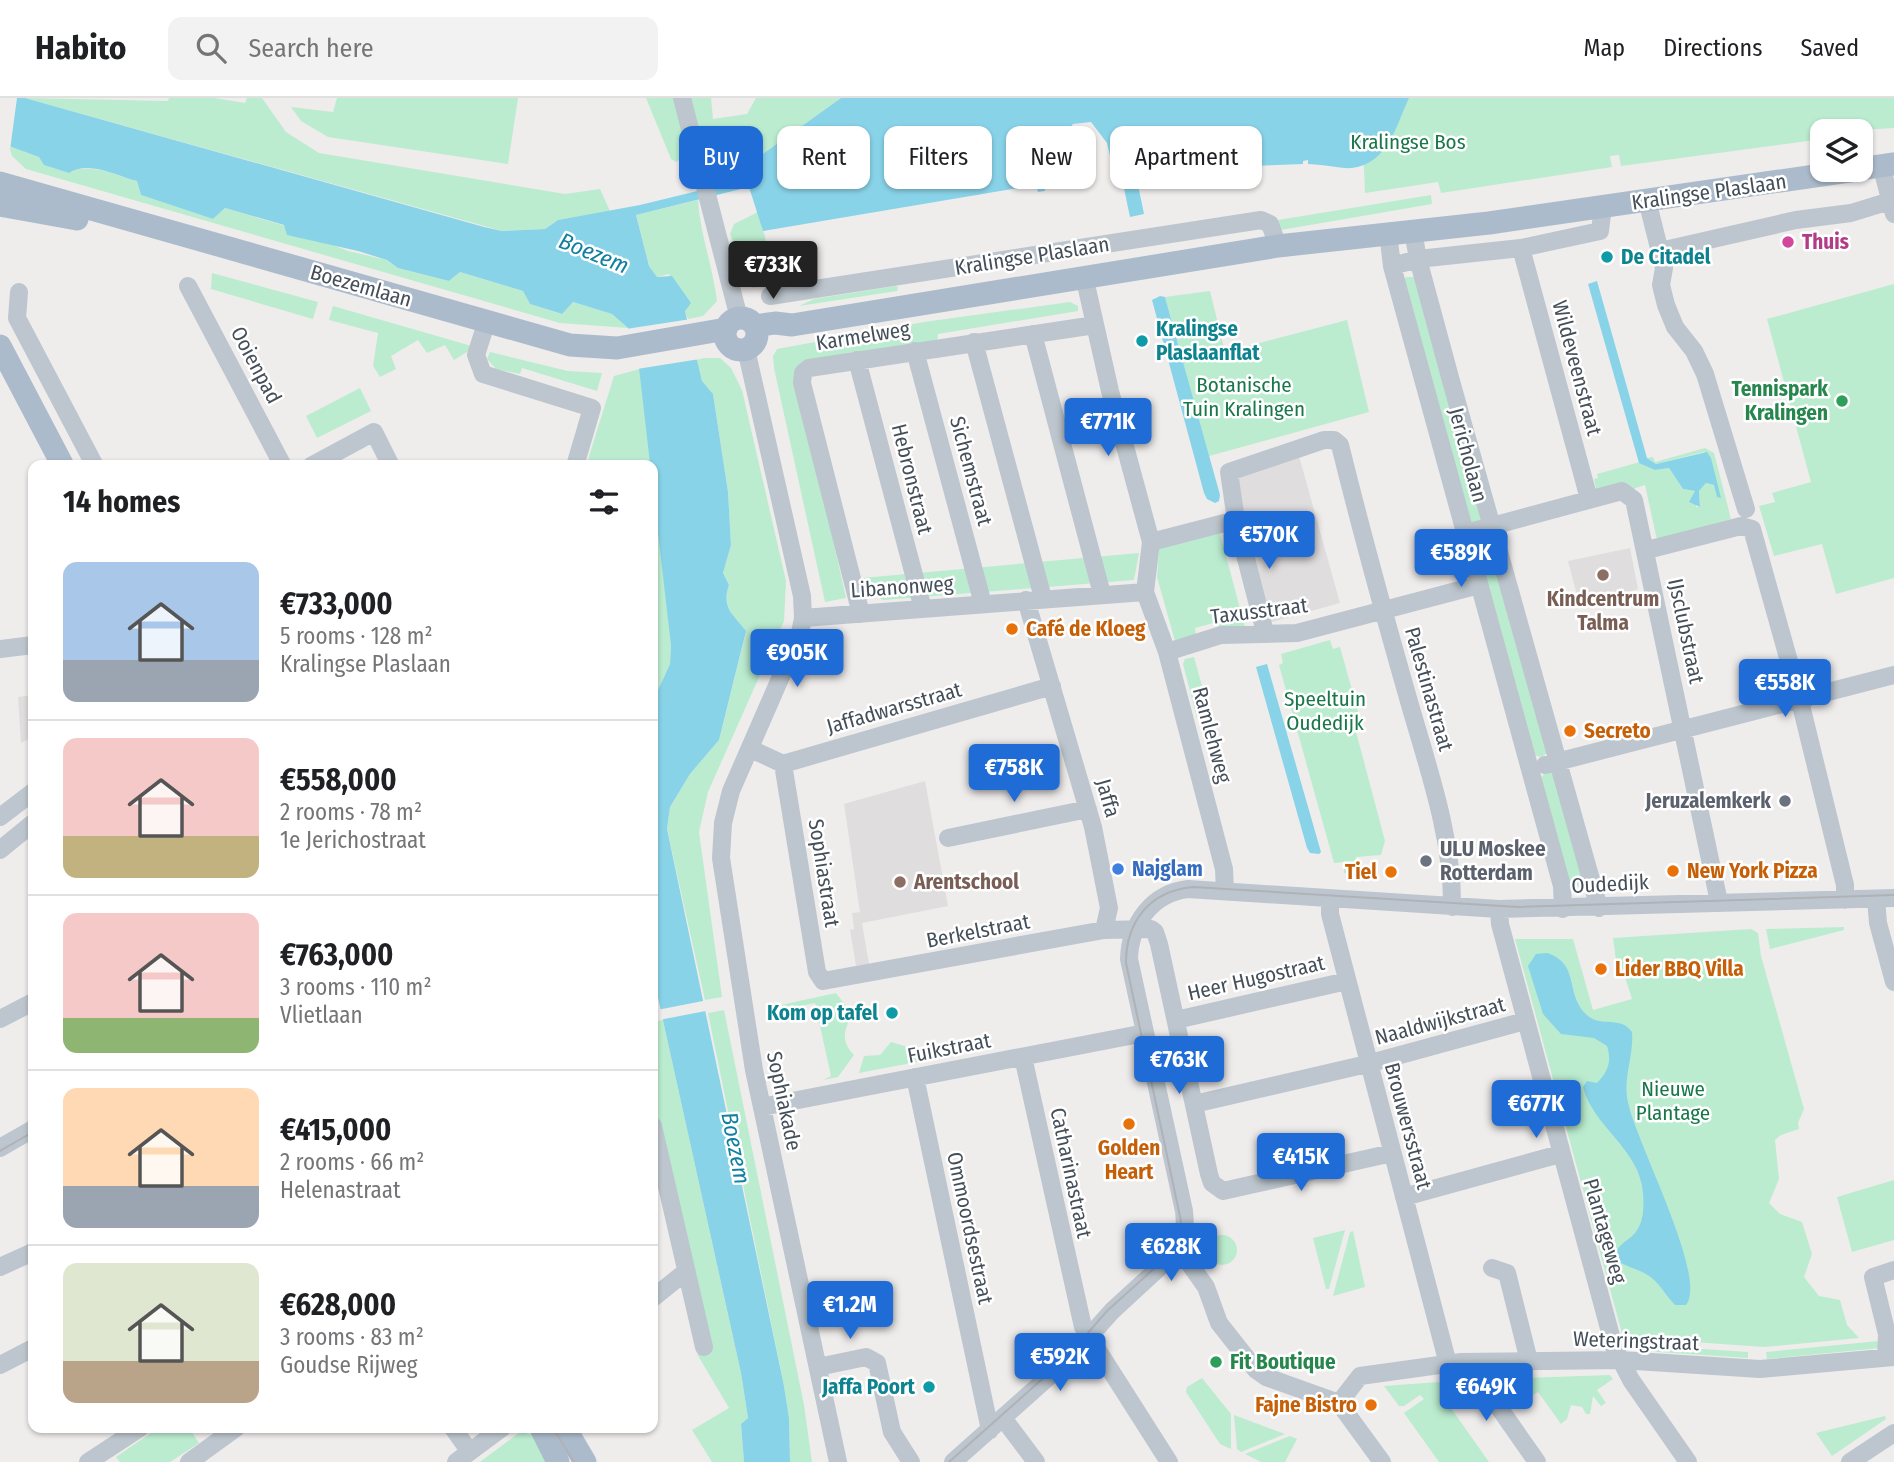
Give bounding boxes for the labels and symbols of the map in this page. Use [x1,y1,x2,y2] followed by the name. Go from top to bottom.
[1350,129,1466,155] park label: Kralingse Bos
[1630,168,1788,216] street label: Kralingse Plaslaan
[555,226,633,280] water label: Boezem
[1802,229,1849,255] place label: Thuis
[953,231,1111,281] street label: Kralingse Plaslaan
[1780,234,1796,250] marker: Thuis
[724,242,822,301] pin: €733K
[1621,244,1711,270] place label: De Citadel
[1599,249,1615,265] marker: De Citadel
[307,259,415,313] street label: Boezemlaan
[1546,298,1608,439] street label: Wildeveenstraat
[814,316,912,356] street label: Karmelweg
[1156,316,1260,366] place label: Kralingse Plaslaanflat
[225,322,287,408] street label: Ooienpad
[1134,333,1150,349] marker: Kralingse Plaslaanflat
[1183,372,1305,422] park label: Botanische Tuin Kralingen
[1732,376,1828,426] place label: Tennispark Kralingen
[1834,393,1850,409] marker: Tennispark Kralingen
[1059,398,1157,458] pin: €771K
[1443,405,1493,505] street label: Jericholaan
[944,413,998,529] street label: Sichemstraat
[886,421,938,537] street label: Hebronstraat
[1220,512,1318,571] pin: €570K
[1412,530,1510,589] pin: €589K
[1595,567,1611,583] marker: Kindcentrum Talma
[850,570,954,604] street label: Libanonweg
[1662,576,1710,686] street label: IJsclubstraat
[1547,586,1659,636] place label: Kindcentrum Talma
[1209,592,1309,630] street label: Taxusstraat
[1026,616,1146,642] place label: Café de Kloeg
[1004,621,1020,637] marker: Café de Kloeg
[1399,624,1459,754] street label: Palestinastraat
[748,630,846,689] pin: €905K
[1736,660,1834,719] pin: €558K
[823,676,965,740] street label: Jaffadwarsstraat
[1187,684,1237,786] street label: Ramlehweg
[1284,686,1366,736] park label: Speeltuin Oudedijk
[1584,718,1651,744] place label: Secreto
[1562,723,1578,739] marker: Secreto
[965,744,1063,804] pin: €758K
[1090,776,1126,820] street label: Jaffa
[1644,788,1771,814] place label: Jeruzalemkerk
[1777,793,1793,809] marker: Jeruzalemkerk
[803,817,845,929] street label: Sophiastraat
[1440,836,1546,886] place label: ULU Moskee Rotterdam
[1418,853,1434,869] marker: ULU Moskee Rotterdam
[1132,856,1203,882] place label: Najglam
[1687,858,1818,884] place label: New York Pizza
[1345,859,1377,885] place label: Tiel
[1110,861,1126,877] marker: Najglam
[1665,863,1681,879] marker: New York Pizza
[1383,864,1399,880] marker: Tiel
[913,869,1019,895] place label: Arentschool
[1571,869,1650,899] street label: Oudedijk
[892,874,908,890] marker: Arentschool
[924,908,1032,954] street label: Berkelstraat
[1185,950,1327,1006] street label: Heer Hugostraat
[1615,956,1744,982] place label: Lider BBQ Villa
[1593,961,1609,977] marker: Lider BBQ Villa
[1372,991,1508,1051] street label: Naaldwijkstraat
[767,1000,878,1026] place label: Kom op tafel
[884,1005,900,1021] marker: Kom op tafel
[905,1027,993,1069] street label: Fuikstraat
[1130,1037,1228,1096] pin: €763K
[761,1049,807,1153] street label: Sophiakade
[1379,1060,1437,1192] street label: Brouwersstraat
[1636,1076,1710,1126] park label: Nieuwe Plantage
[1487,1080,1585,1140] pin: €677K
[1044,1105,1098,1241] street label: Catharinastraat
[715,1110,757,1186] water label: Boezem
[1121,1116,1137,1132] marker: Golden Heart
[1252,1134,1350,1193] pin: €415K
[1098,1135,1160,1185] place label: Golden Heart
[941,1150,999,1307] street label: Ommoordsestraat
[1578,1175,1632,1287] street label: Plantageweg
[1122,1224,1220,1283] pin: €628K
[801,1282,899,1341] pin: €1.2M
[1573,1326,1700,1356] street label: Weteringstraat
[1011,1334,1109,1393] pin: €592K
[1230,1349,1336,1375] place label: Fit Boutique
[1208,1354,1224,1370] marker: Fit Boutique
[1437,1364,1535,1423] pin: €649K
[821,1374,916,1400] place label: Jaffa Poort
[921,1379,937,1395] marker: Jaffa Poort
[1255,1392,1357,1418] place label: Fajne Bistro
[1363,1397,1379,1413] marker: Fajne Bistro

